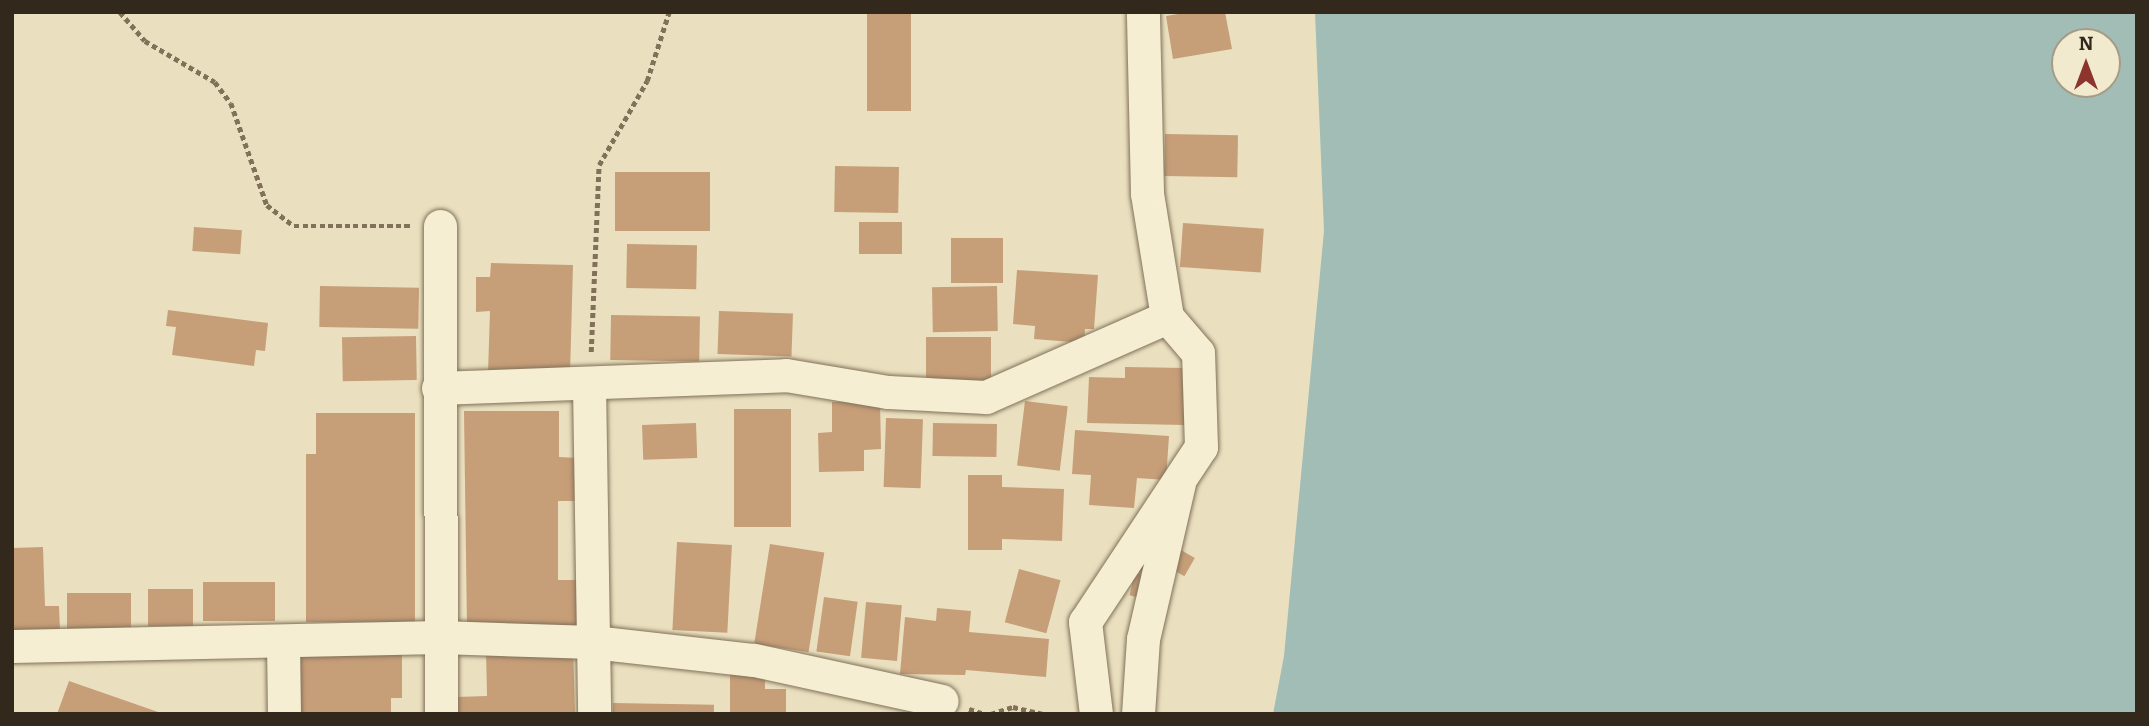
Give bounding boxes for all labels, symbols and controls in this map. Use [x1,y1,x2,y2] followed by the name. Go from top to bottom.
[2051,28,2121,98] north arrow
[2079,32,2093,55] text: N

